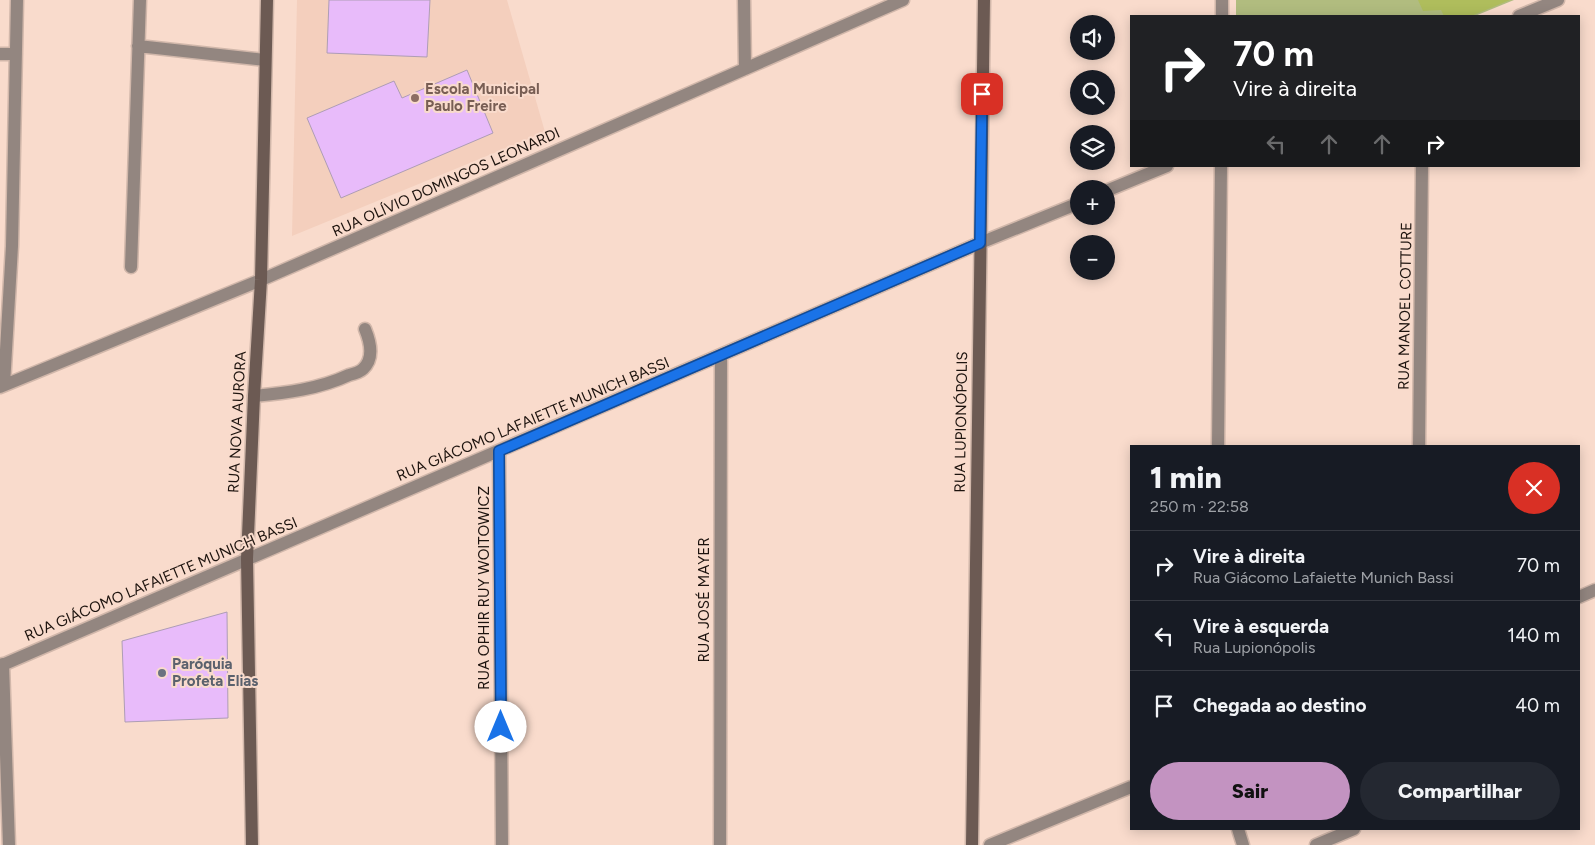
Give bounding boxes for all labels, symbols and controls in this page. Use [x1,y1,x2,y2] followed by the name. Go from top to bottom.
[1070,15,1115,280] map controls
[1070,15,1115,60] button: sound
[1233,33,1314,75] text: 70 m
[1150,35,1215,100] icon: right
[1070,70,1115,115] button: search
[961,73,1003,115] pin
[1233,75,1357,102] text: Vire à direita
[425,80,540,115] place label: Escola Municipal Paulo Freire
[968,80,996,108] icon: arrive
[409,92,421,104] marker: Escola Municipal Paulo Freire
[329,123,563,241] street label: RUA OLÍVIO DOMINGOS LEONARDI
[1070,125,1115,170] button: layers
[1262,130,1290,158] icon: left
[1315,130,1343,158] icon: ahead
[1368,130,1396,158] icon: ahead
[1421,130,1449,158] icon: right
[1070,180,1115,225] button: +
[1395,222,1415,390] street label: RUA MANOEL COTTURE
[1070,235,1115,280] button: −
[224,351,250,493] street label: RUA NOVA AURORA
[951,351,971,493] street label: RUA LUPIONÓPOLIS
[394,353,672,485] street label: RUA GIÁCOMO LAFAIETTE MUNICH BASSI
[1150,459,1222,496] text: 1 min
[1508,462,1560,514] button: close
[475,486,493,690] street label: RUA OPHIR RUY WOITOWICZ
[1150,497,1249,516] text: 250 m · 22:58
[22,513,300,645] street label: RUA GIÁCOMO LAFAIETTE MUNICH BASSI
[695,537,713,663] street label: RUA JOSÉ MAYER
[1193,545,1305,568] text: Vire à direita
[1150,552,1178,580] icon: right
[1517,554,1560,577] text: 70 m
[1193,568,1454,587] text: Rua Giácomo Lafaiette Munich Bassi
[1193,615,1329,638] text: Vire à esquerda
[1150,622,1178,650] icon: left
[1507,624,1560,647] text: 140 m
[1193,638,1315,657] text: Rua Lupionópolis
[172,655,258,690] place label: Paróquia Profeta Elias
[156,667,168,679] marker: Paróquia Profeta Elias
[1150,692,1178,720] icon: arrive
[1193,694,1366,717] text: Chegada ao destino
[1515,694,1560,717] text: 40 m
[474,700,526,752] position arrow
[1150,762,1350,820] button: Sair
[1360,762,1560,820] button: Compartilhar

